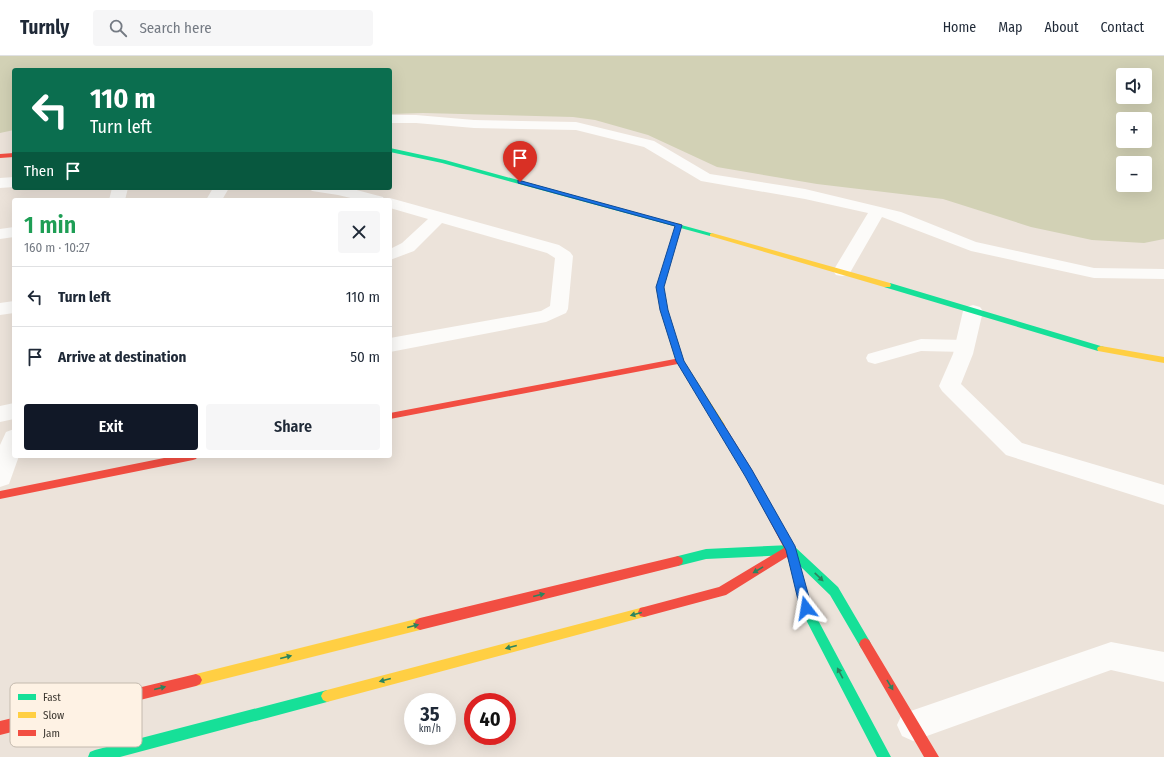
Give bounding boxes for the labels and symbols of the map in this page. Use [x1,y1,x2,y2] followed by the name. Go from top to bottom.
[503,141,537,182] pin
[752,566,764,573] one-way arrow
[814,572,824,582] one-way arrow
[785,587,827,629] position arrow
[533,592,545,598] one-way arrow
[630,611,643,617] one-way arrow
[407,623,419,629] one-way arrow
[505,644,517,650] one-way arrow
[280,654,293,660] one-way arrow
[837,667,843,679] one-way arrow
[379,677,391,683] one-way arrow
[886,679,893,691] one-way arrow
[10,683,142,747] legend
[154,685,166,691] one-way arrow
[43,691,61,704] text: Fast
[464,693,516,745] speed limit sign: 40
[43,709,64,722] text: Slow
[43,727,60,740] text: Jam

